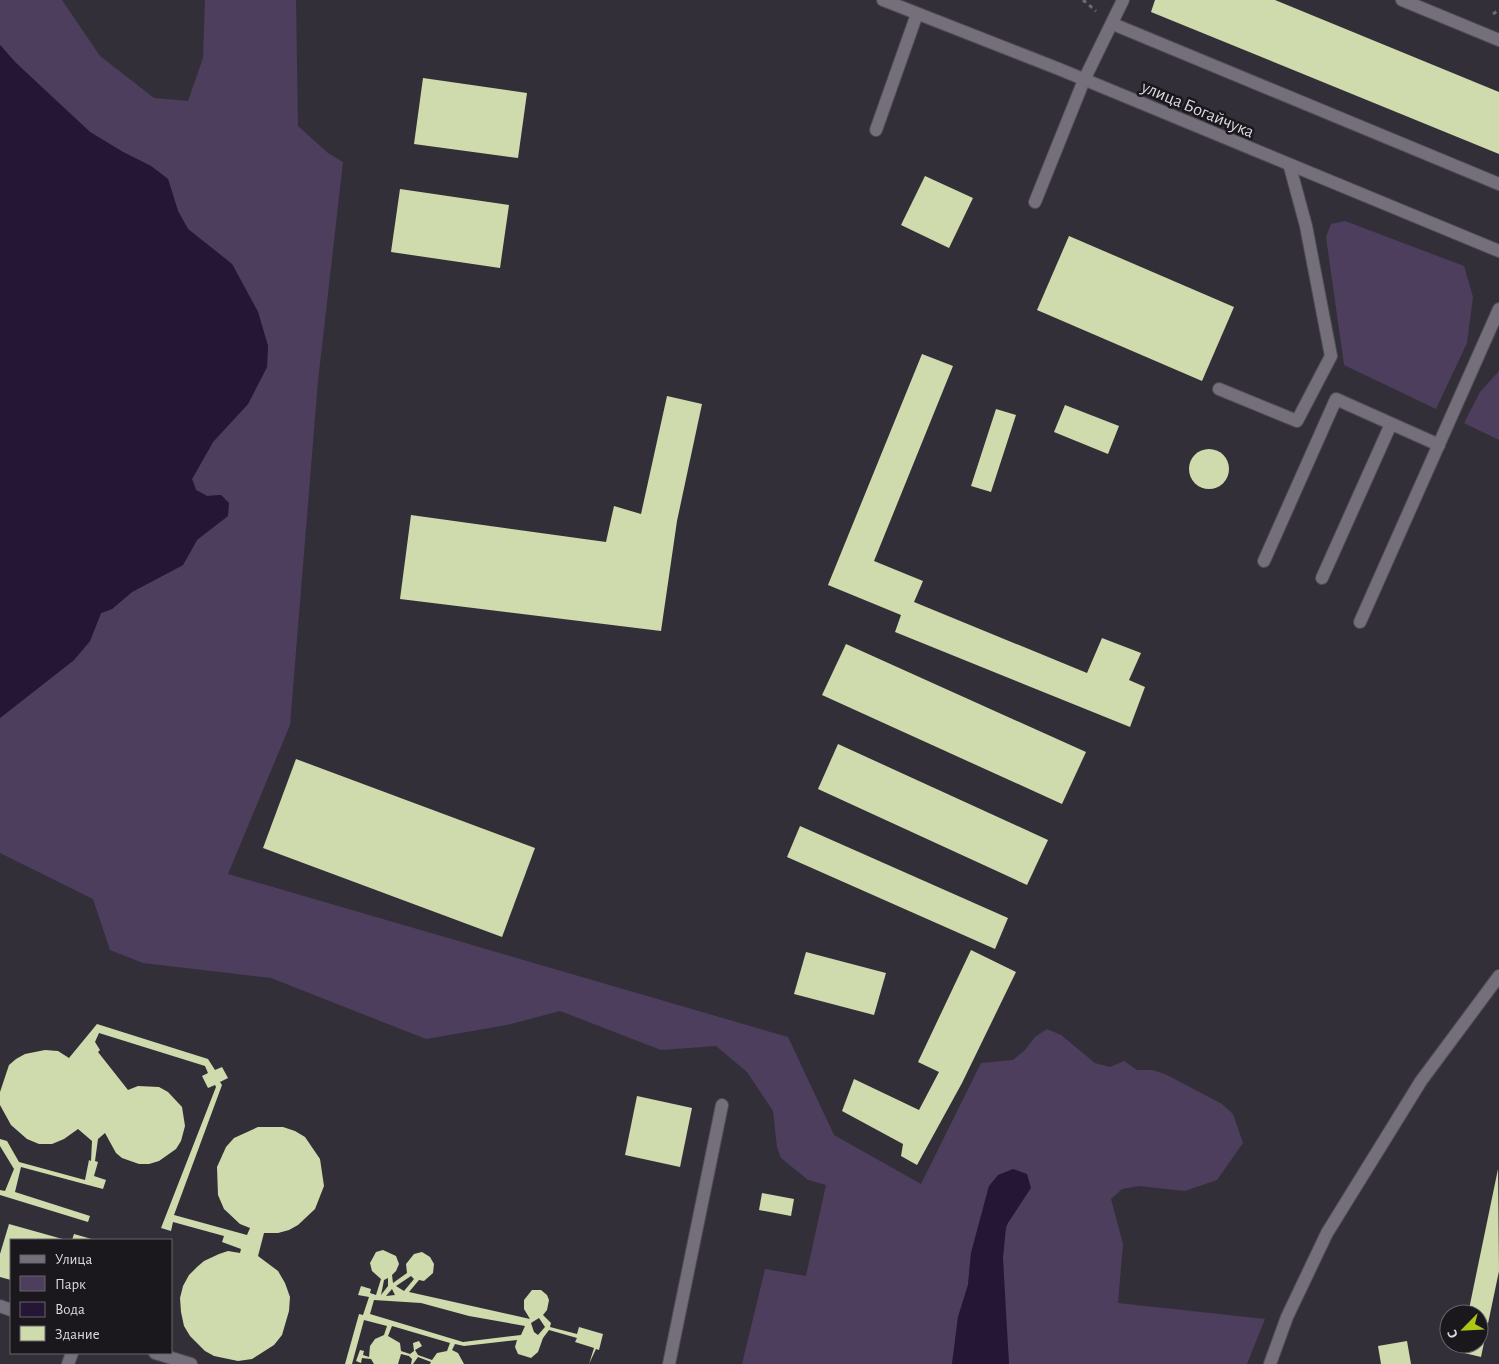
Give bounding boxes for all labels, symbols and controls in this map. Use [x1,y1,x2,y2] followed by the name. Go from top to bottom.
[1138,78,1257,142] street label: улица Богайчука
[10,1239,172,1354] legend
[55,1252,92,1267] text: Улица
[55,1277,86,1292] text: Парк
[55,1302,85,1317] text: Вода
[1439,1304,1489,1354] north arrow
[55,1327,100,1342] text: Здание
[1445,1327,1461,1340] text: С

